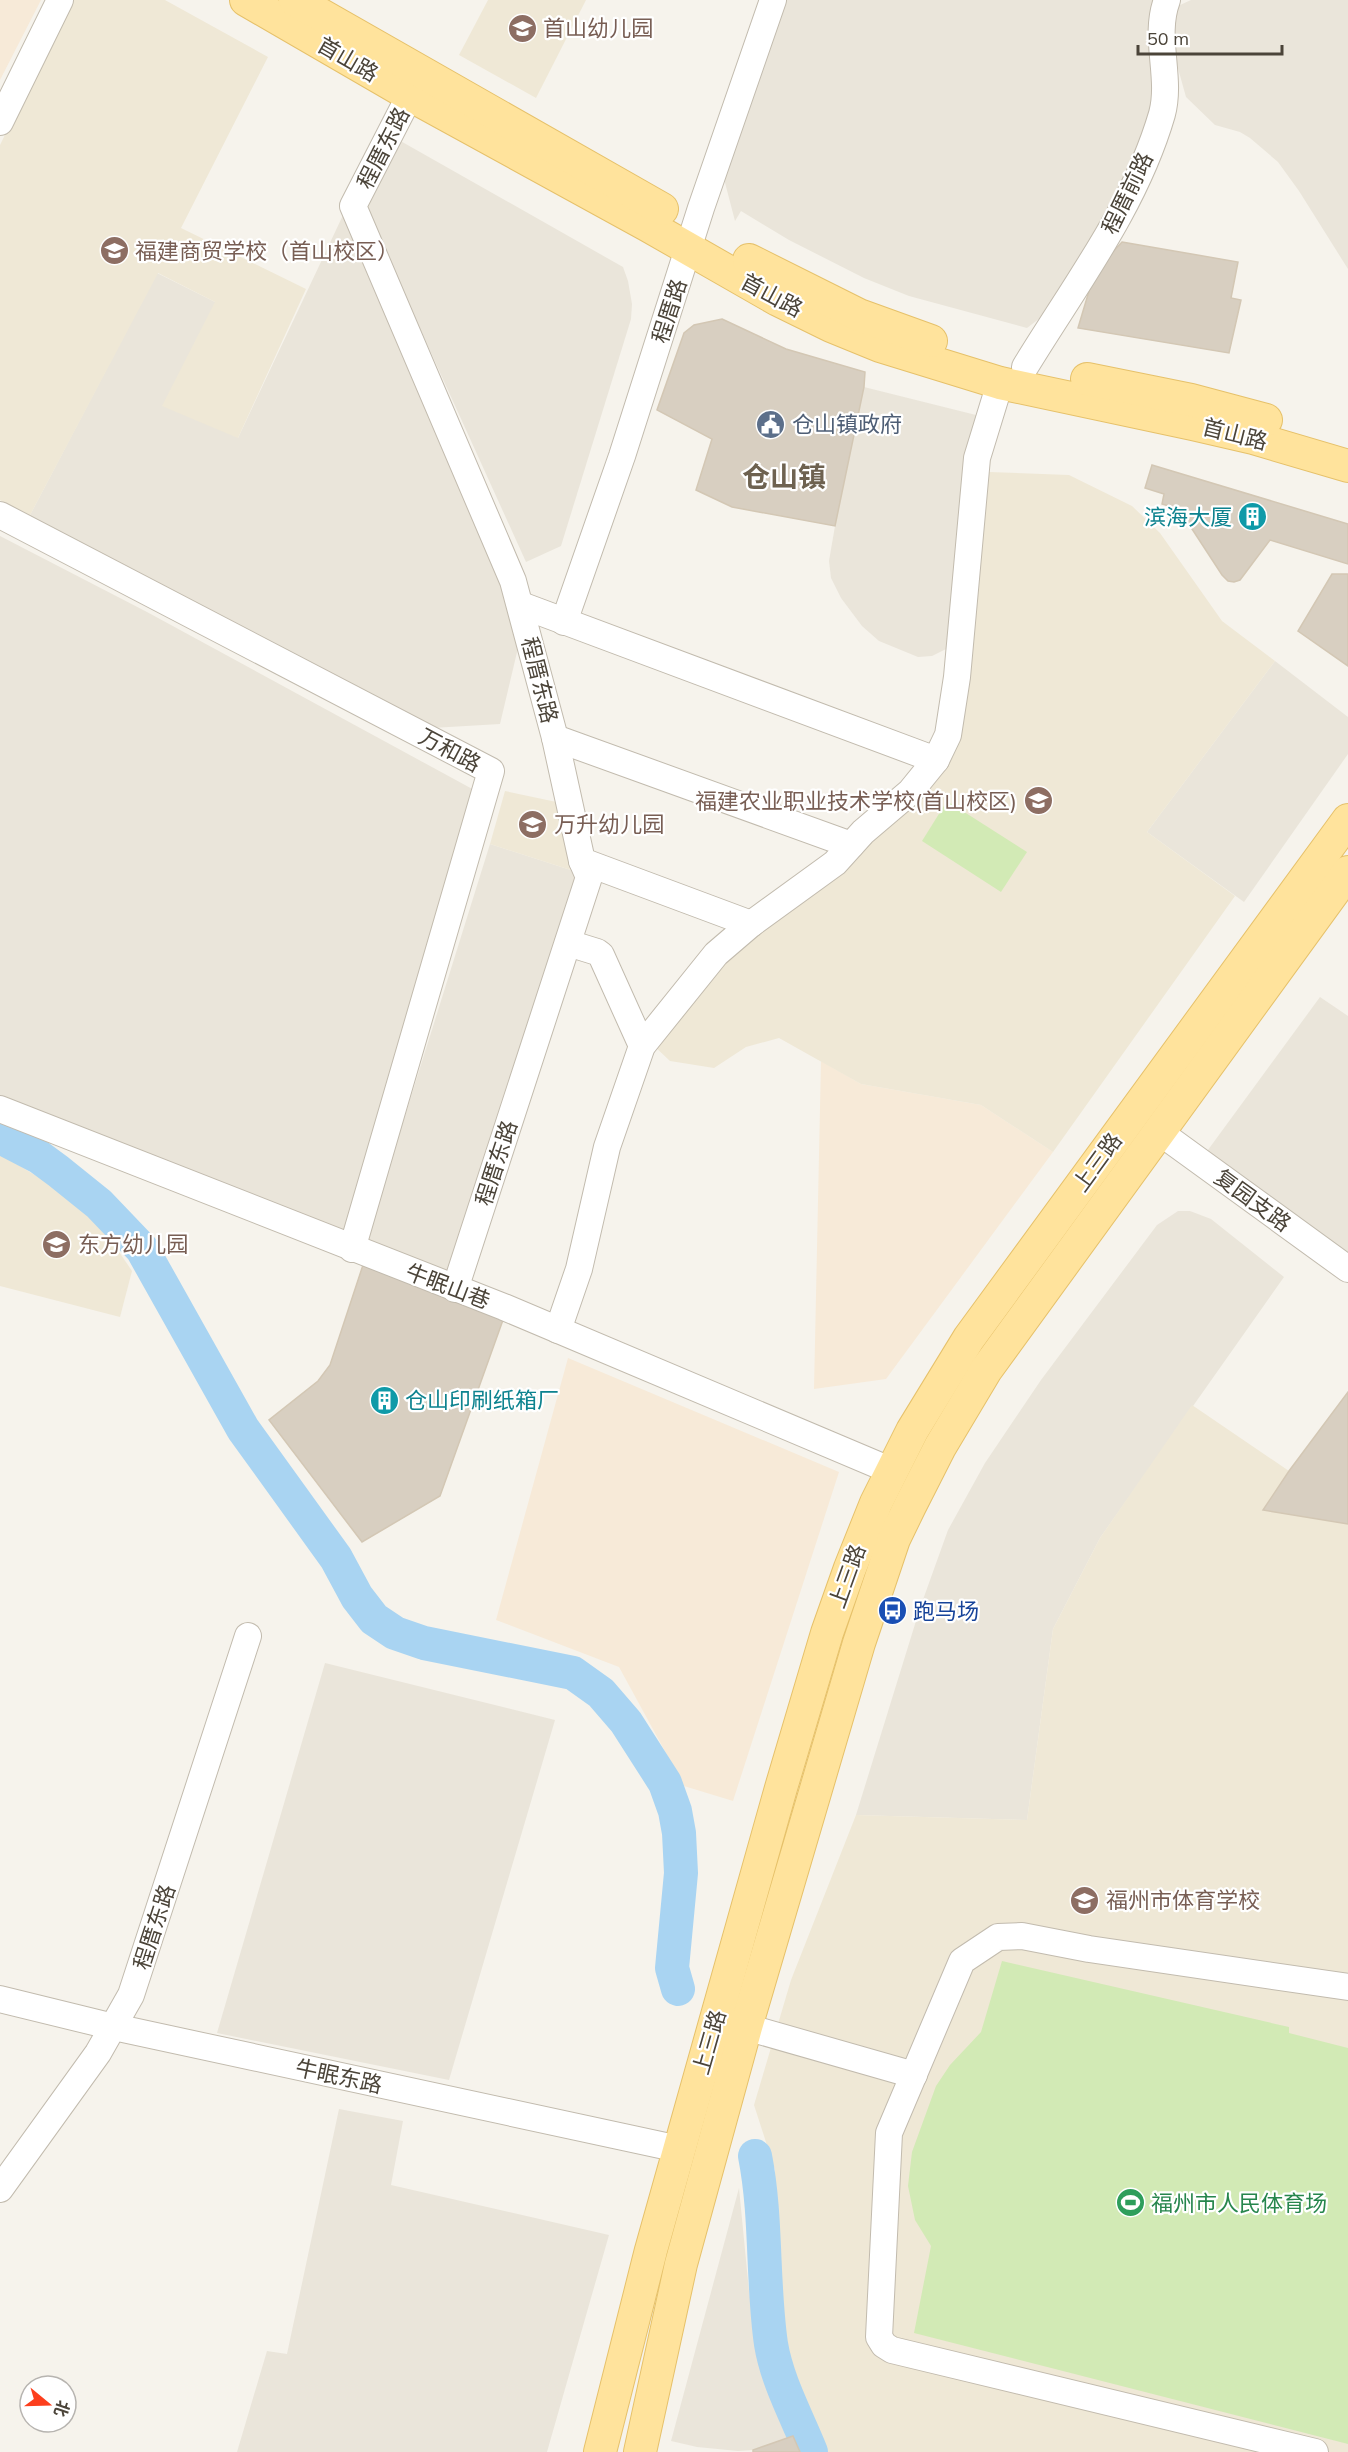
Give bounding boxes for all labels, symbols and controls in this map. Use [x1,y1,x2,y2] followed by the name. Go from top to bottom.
[506,12,538,44] school or university icon: 首山幼儿园
[543,14,653,42] place label: 首山幼儿园
[1138,18,1282,56] scale bar
[1147,27,1189,50] text: 50 m
[312,30,384,88] street label: 首山路
[351,102,415,194] street label: 程厝东路
[1095,147,1159,239] street label: 程厝前路
[98,235,130,267] school or university icon: 福建商贸学校（首山校区）
[135,237,399,265] place label: 福建商贸学校（首山校区）
[736,267,808,323] street label: 首山路
[645,275,693,347] street label: 程厝路
[755,408,787,440] public building icon: 仓山镇政府
[792,410,902,438] place label: 仓山镇政府
[1200,412,1270,456] street label: 首山路
[742,459,826,494] district label: 仓山镇
[1237,501,1269,533] building icon: 滨海大厦
[1144,503,1232,531] place label: 滨海大厦
[516,634,564,726] street label: 程厝东路
[414,722,486,778] street label: 万和路
[1022,785,1054,817] school or university icon: 福建农业职业技术学校(首山校区)
[695,787,1017,815] place label: 福建农业职业技术学校(首山校区)
[517,808,549,840] school or university icon: 万升幼儿园
[554,810,664,838] place label: 万升幼儿园
[469,1117,523,1209] street label: 程厝东路
[1066,1127,1128,1197] street label: 上三路
[1209,1163,1297,1237] street label: 复园支路
[41,1228,73,1260] school or university icon: 东方幼儿园
[78,1230,188,1258] place label: 东方幼儿园
[402,1257,494,1315] street label: 牛眠山巷
[368,1384,400,1416] building icon: 仓山印刷纸箱厂
[405,1386,559,1414] place label: 仓山印刷纸箱厂
[823,1540,871,1612] street label: 上三路
[876,1595,908,1627] bus stop icon: 跑马场
[913,1597,979,1625] place label: 跑马场
[127,1881,181,1973] street label: 程厝东路
[1069,1884,1101,1916] school or university icon: 福州市体育学校
[1106,1886,1260,1914] place label: 福州市体育学校
[686,2006,732,2078] street label: 上三路
[293,2053,385,2099] street label: 牛眠东路
[1114,2187,1146,2219] sports icon: 福州市人民体育场
[1151,2189,1327,2217] place label: 福州市人民体育场
[18,2374,78,2434] north arrow
[50,2398,74,2420] text: 北

